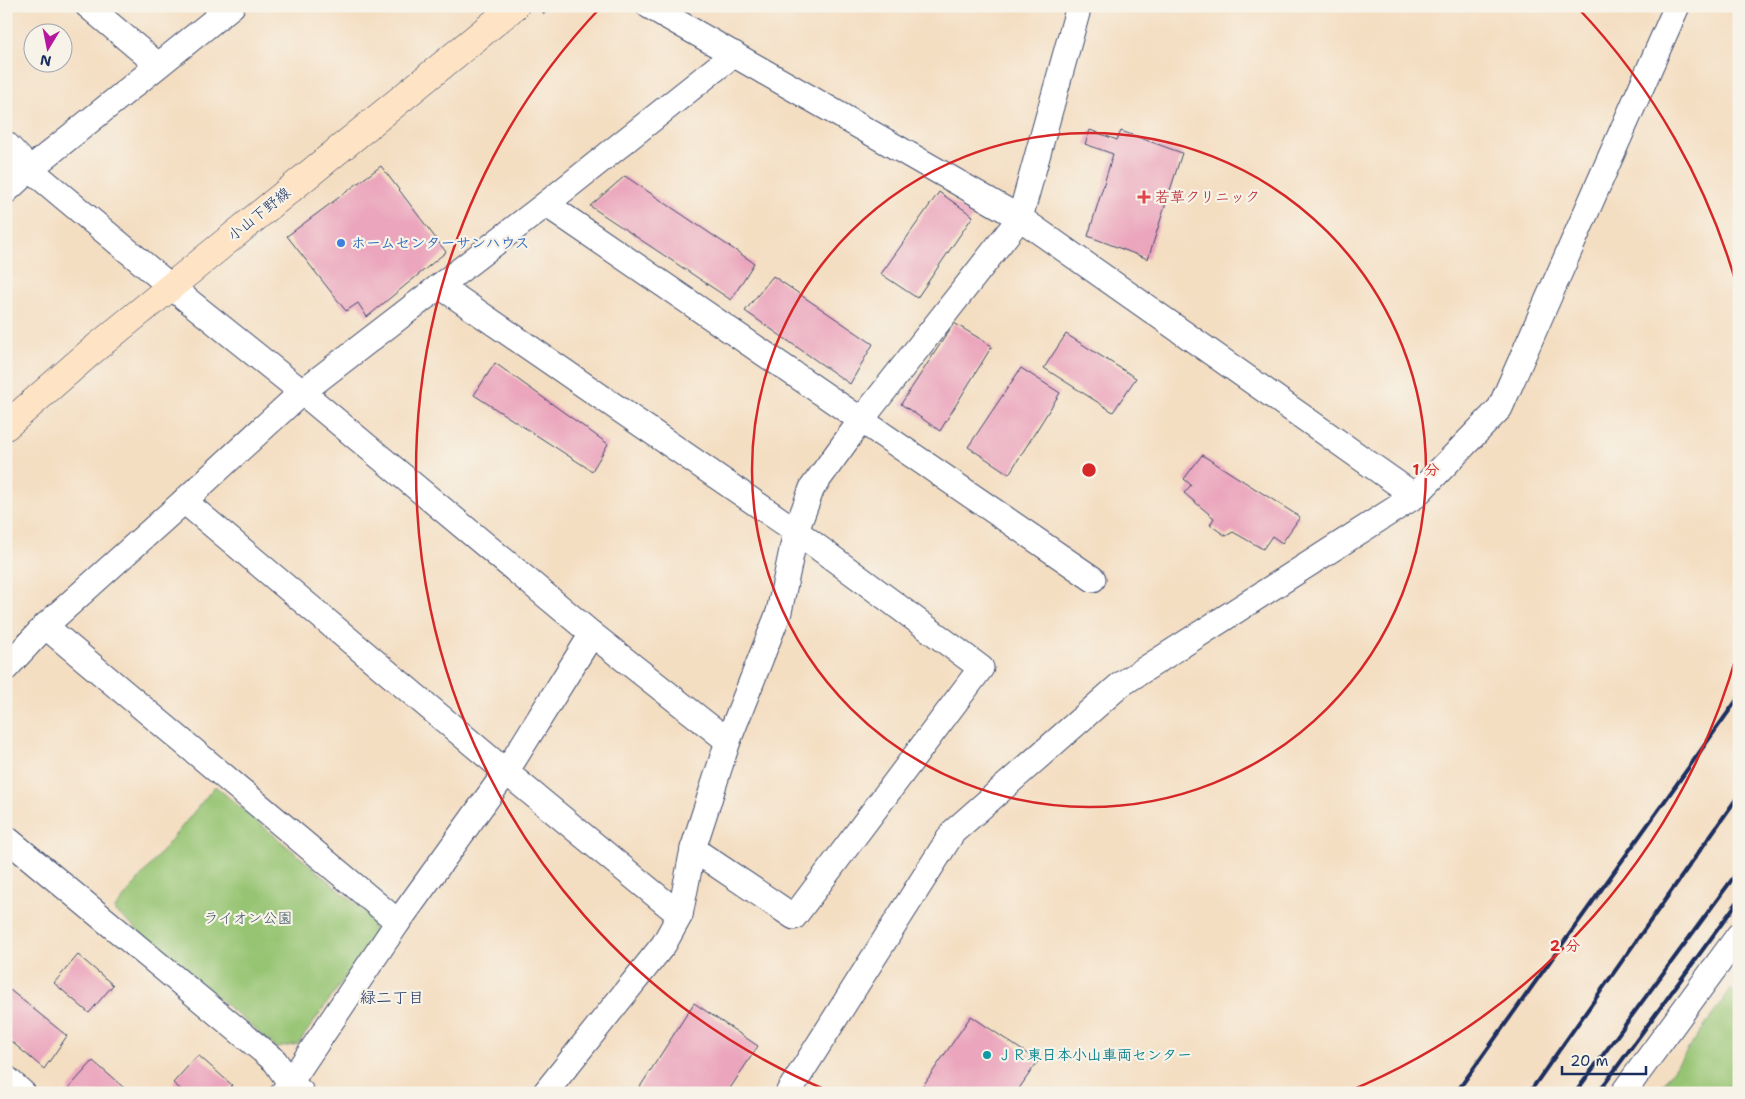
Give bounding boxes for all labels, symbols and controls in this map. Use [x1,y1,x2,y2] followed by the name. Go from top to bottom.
[22,22,72,72] north arrow
[39,51,53,71] text: N
[224,183,294,245] street label: 小山下野線
[1155,187,1260,207] place label: 若草クリニック
[1137,190,1151,204] marker: 若草クリニック
[351,233,530,253] place label: ホームセンターサンハウス
[335,237,347,249] marker: ホームセンターサンハウス
[1413,460,1440,480] text: 1 分
[1080,461,1098,479] centre of rings
[204,908,292,928] park label: ライオン公園
[1550,936,1580,956] text: 2 分
[360,987,424,1008] district label: 緑二丁目
[1562,1044,1646,1076] scale bar
[997,1045,1192,1065] place label: ＪＲ東日本小山車両センター
[981,1049,993,1061] marker: ＪＲ東日本小山車両センター
[1570,1051,1609,1071] text: 20 m

